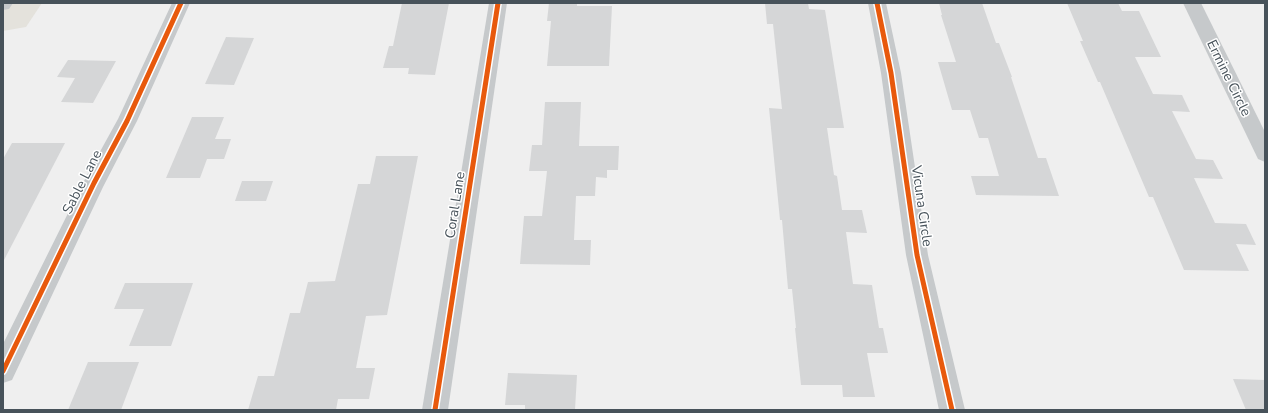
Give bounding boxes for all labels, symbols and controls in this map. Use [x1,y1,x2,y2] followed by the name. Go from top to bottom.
[1202,37,1256,119] street label: Ermine Circle
[58,147,106,217] street label: Sable Lane
[907,163,937,248] street label: Vicuna Circle
[440,170,470,240] street label: Coral Lane

